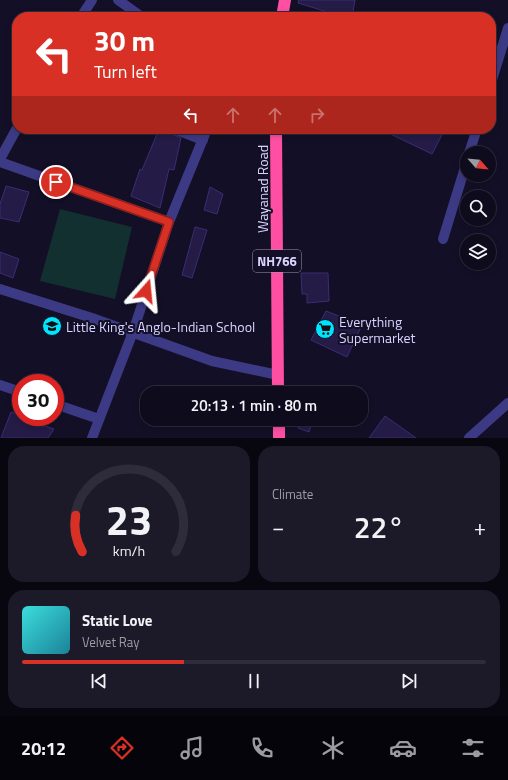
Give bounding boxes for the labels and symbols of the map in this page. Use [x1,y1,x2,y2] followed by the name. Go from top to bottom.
[252,145,273,233] street label: Wayanad Road
[460,146,496,182] north arrow
[39,165,73,199] pin
[253,250,301,272] road number: NH766
[125,270,167,312] position arrow
[339,311,415,348] place label: Everything Supermarket
[41,315,63,337] school or university icon: Little King's Anglo-Indian School
[66,316,255,337] place label: Little King's Anglo-Indian School
[314,318,336,340] supermarket icon: Everything Supermarket
[12,374,64,426] speed limit sign: 30

